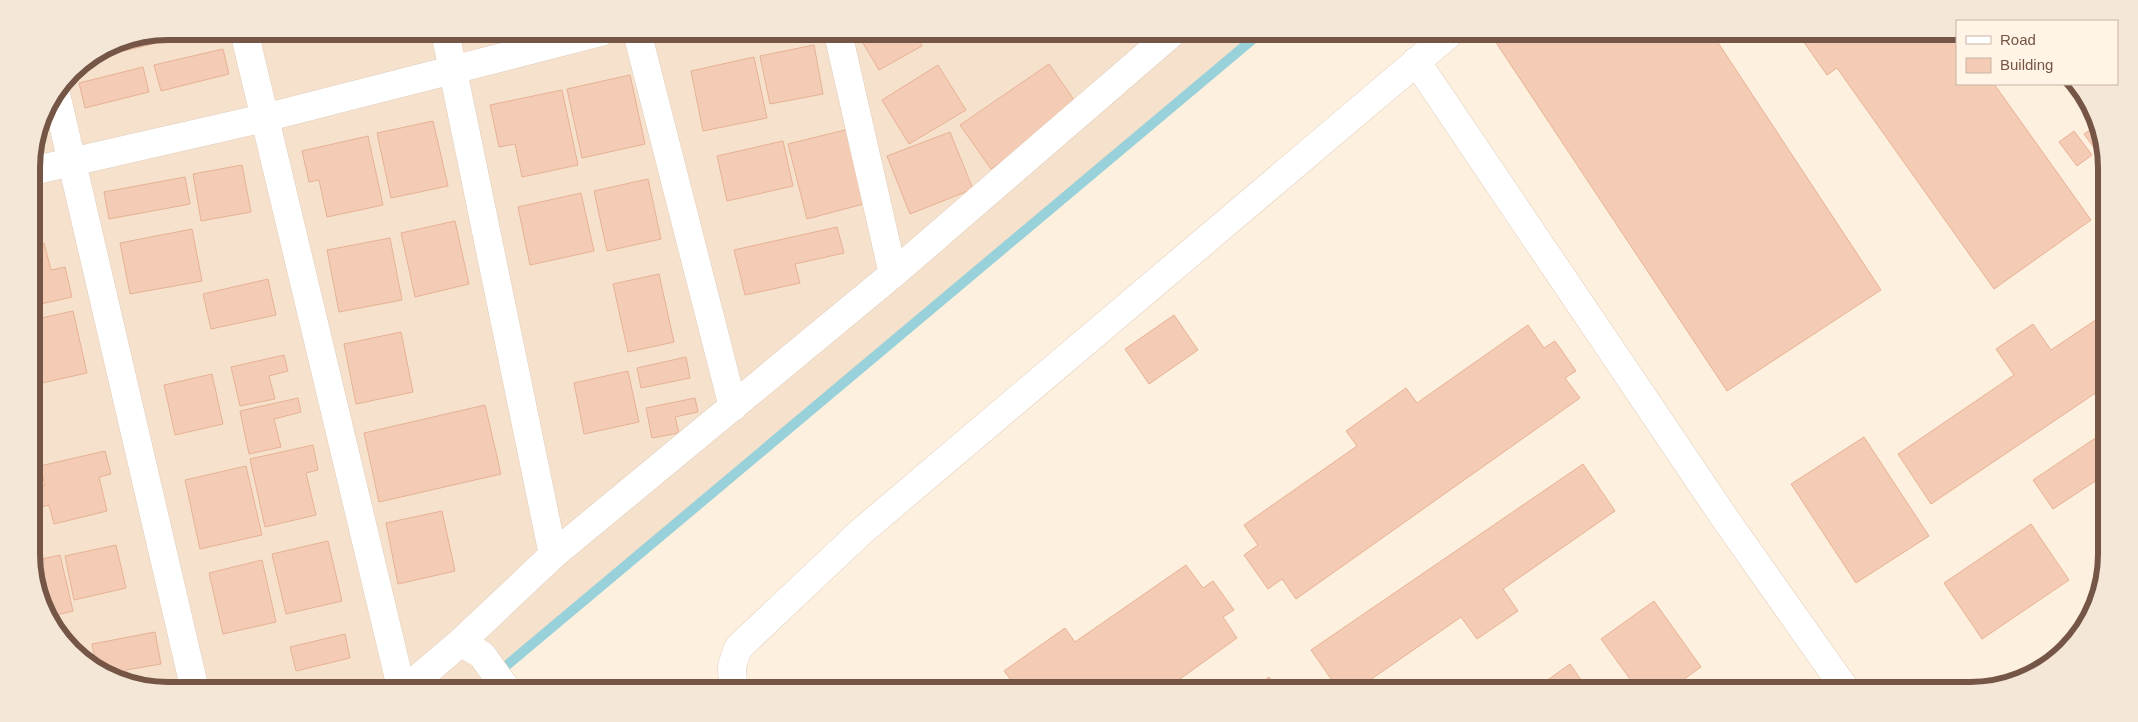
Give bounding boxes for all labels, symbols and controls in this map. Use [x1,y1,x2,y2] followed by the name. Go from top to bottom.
[1956,20,2118,85] legend
[2000,31,2036,48] text: Road
[2000,56,2053,73] text: Building

